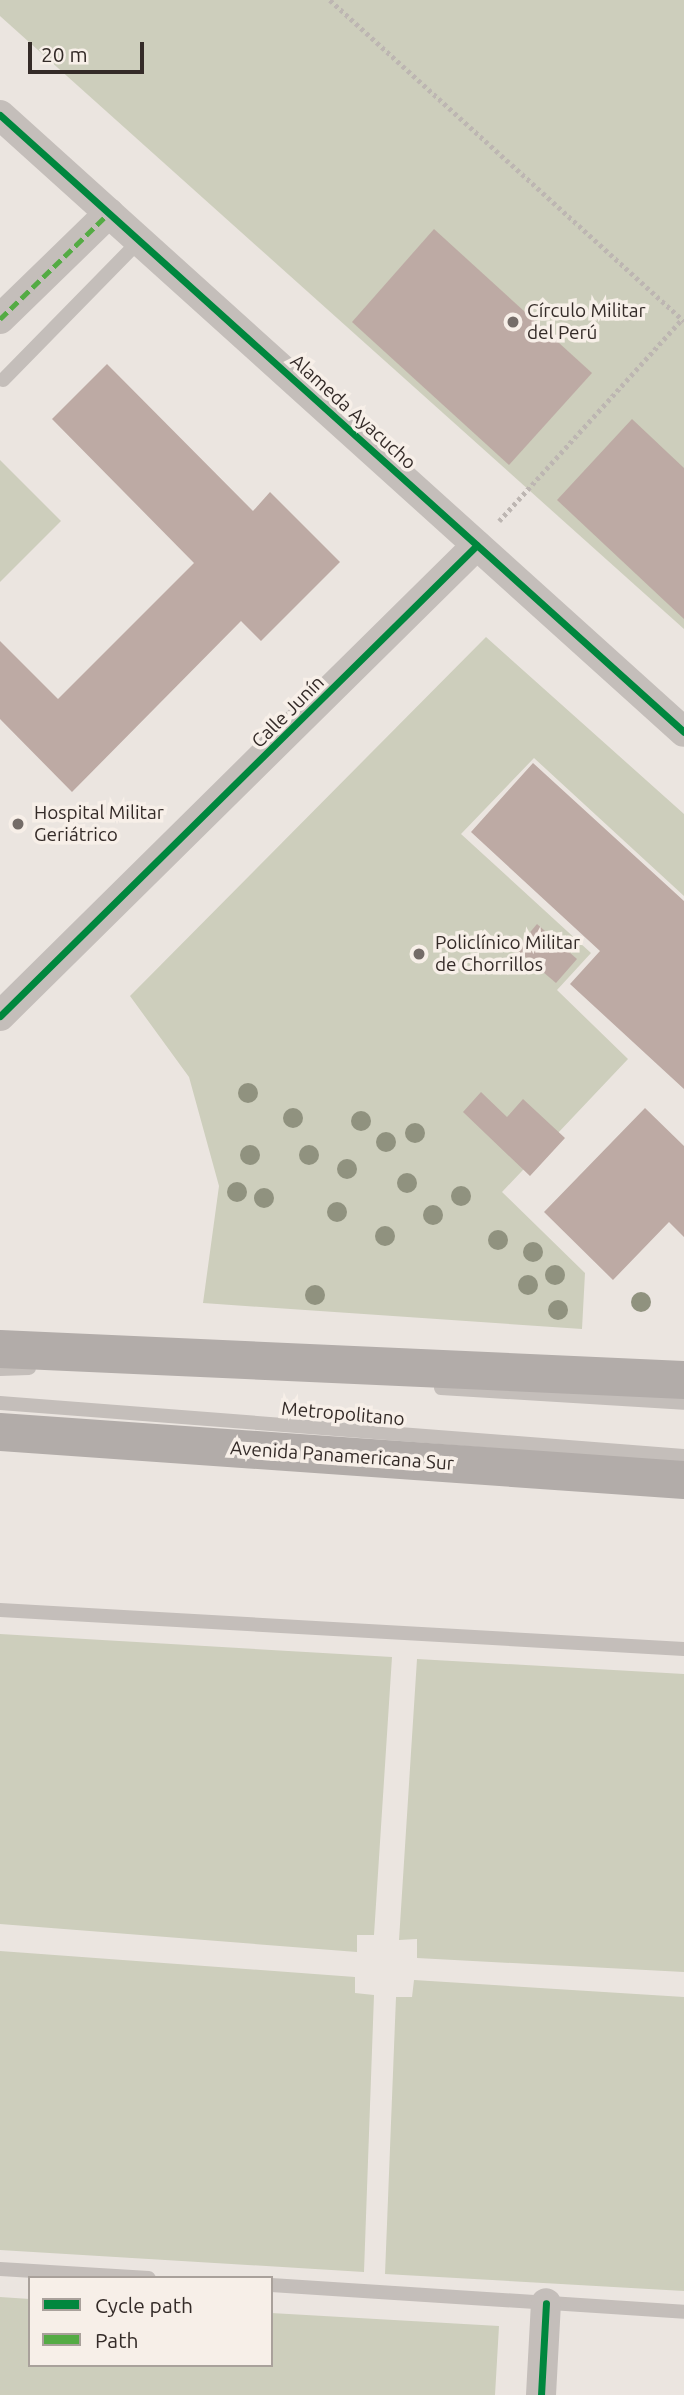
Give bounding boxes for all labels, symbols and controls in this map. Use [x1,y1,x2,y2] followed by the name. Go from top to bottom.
[32,28,147,72] scale bar
[41,42,88,66] text: 20 m
[527,300,646,344] place label: Círculo Militar del Perú
[505,314,521,330] marker: Círculo Militar del Perú
[286,350,420,474] street label: Alameda Ayacucho
[247,671,329,753] street label: Calle Junín
[34,802,164,846] place label: Hospital Militar Geriátrico
[8,814,28,834] marker: Hospital Militar Geriátrico
[435,932,580,976] place label: Policlínico Militar de Chorrillos
[409,944,429,964] marker: Policlínico Militar de Chorrillos
[280,1397,406,1431] street label: Metropolitano
[229,1437,455,1475] street label: Avenida Panamericana Sur
[28,2276,273,2367] legend
[95,2293,193,2317] text: Cycle path
[95,2328,138,2352] text: Path

